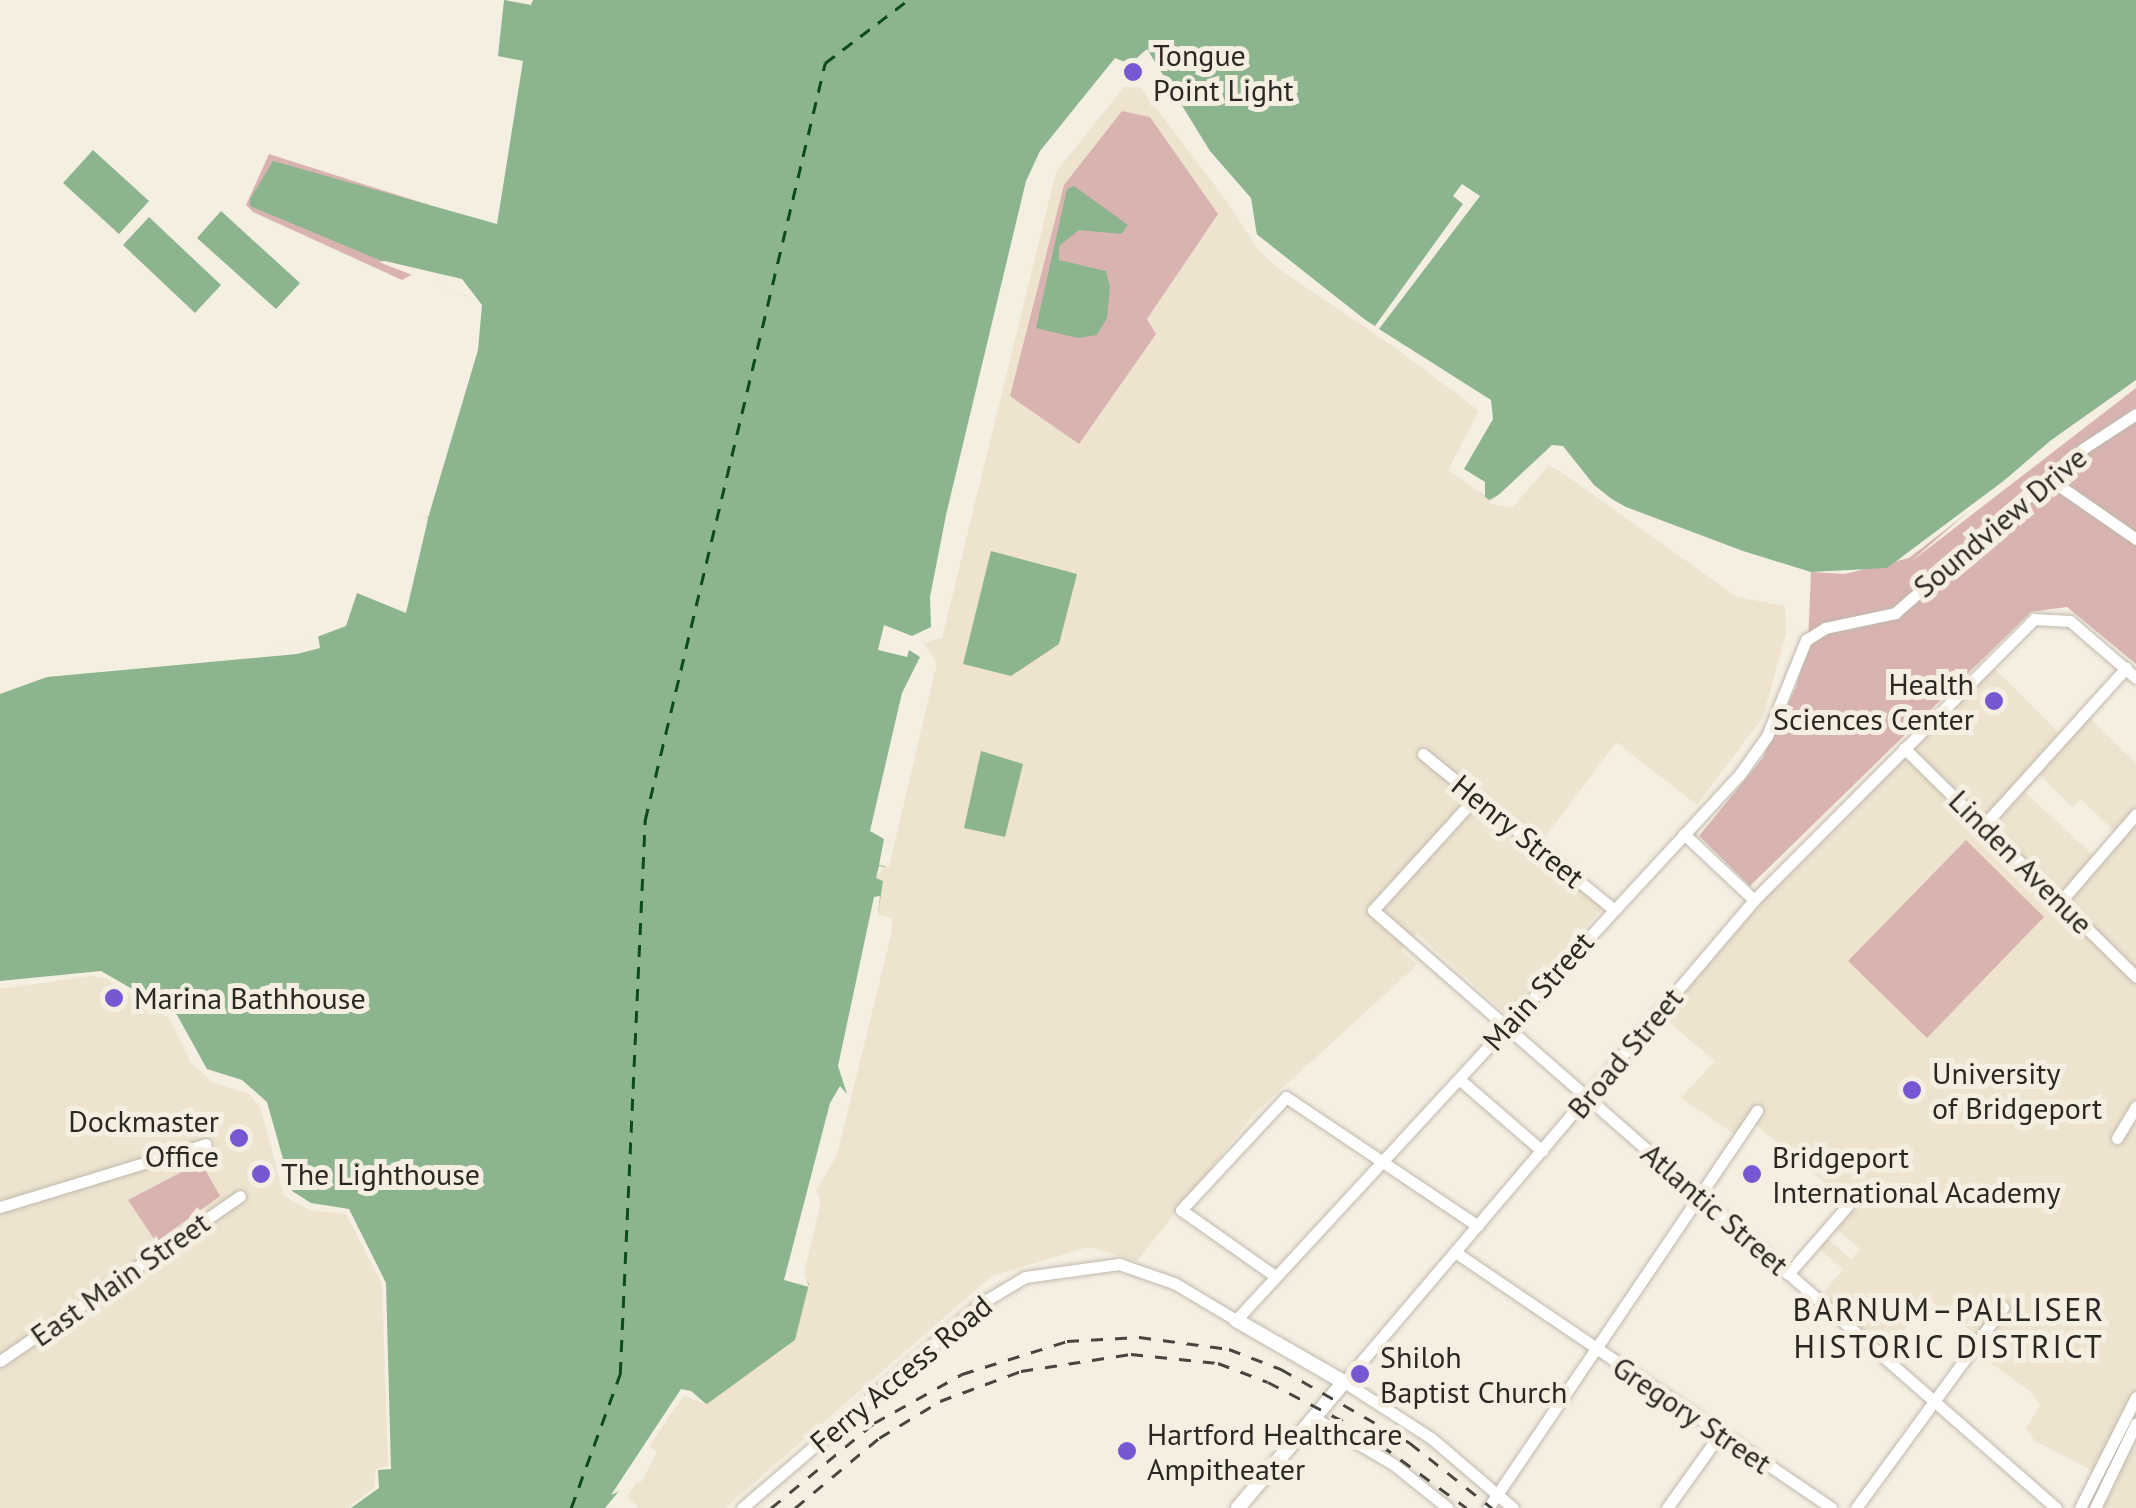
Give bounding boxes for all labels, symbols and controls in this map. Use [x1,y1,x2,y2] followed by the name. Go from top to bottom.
[1153,37,1294,108] place label: Tongue Point Light
[1122,61,1144,83] marker: Tongue Point Light
[1906,439,2094,605] street label: Soundview Drive
[1773,666,1974,736] place label: Health Sciences Center
[1983,690,2005,712] marker: Health Sciences Center
[1444,766,1592,896] street label: Henry Street
[1941,782,2101,942] street label: Linden Avenue
[1475,924,1601,1058] street label: Main Street
[134,980,366,1016] place label: Marina Bathhouse
[1560,980,1690,1126] street label: Broad Street
[103,987,125,1009] marker: Marina Bathhouse
[1932,1055,2102,1126] place label: University of Bridgeport
[1901,1079,1923,1101] marker: University of Bridgeport
[68,1103,219,1174] place label: Dockmaster Office
[228,1127,250,1149] marker: Dockmaster Office
[1634,1135,1796,1283] street label: Atlantic Street
[1772,1139,2061,1210] place label: Bridgeport International Academy
[281,1156,480,1192] place label: The Lighthouse
[250,1163,272,1185] marker: The Lighthouse
[1741,1163,1763,1185] marker: Bridgeport International Academy
[24,1204,216,1354] street label: East Main Street
[802,1287,1000,1461] street label: Ferry Access Road
[1793,1291,2105,1366] district label: BARNUM–PALLISER HISTORIC DISTRICT
[1380,1339,1567,1410] place label: Shiloh Baptist Church
[1605,1349,1779,1481] street label: Gregory Street
[1349,1363,1371,1385] marker: Shiloh Baptist Church
[1147,1416,1402,1486] place label: Hartford Healthcare Ampitheater
[1116,1440,1138,1462] marker: Hartford Healthcare Ampitheater

